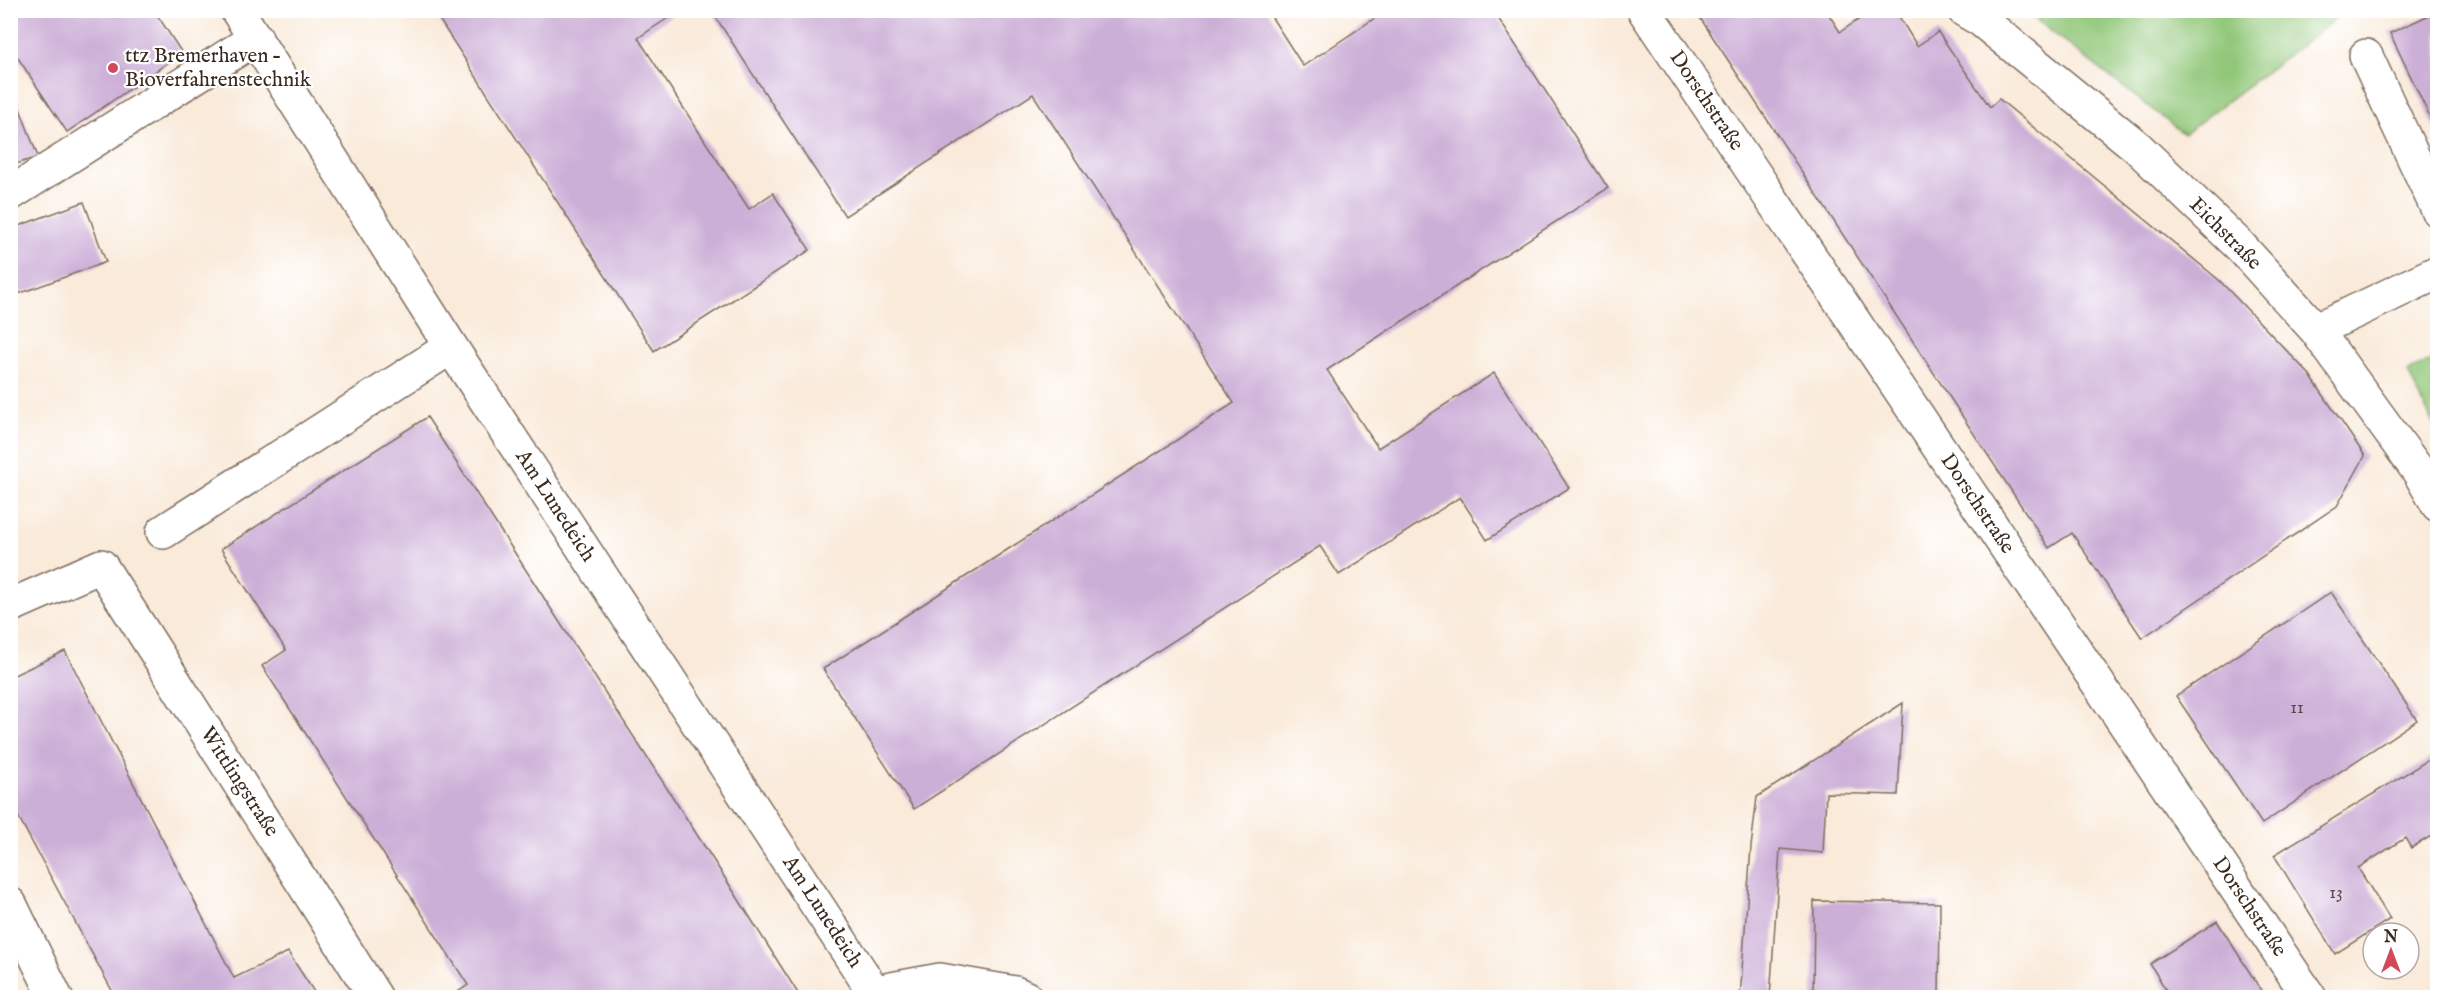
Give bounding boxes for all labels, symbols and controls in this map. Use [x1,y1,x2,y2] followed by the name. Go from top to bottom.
[125,43,312,94] place label: ttz Bremerhaven – Bioverfahrenstechnik
[1663,46,1750,157] street label: Dorschstraße
[106,61,120,75] marker: ttz Bremerhaven – Bioverfahrenstechnik
[2183,192,2267,276] street label: Eichstraße
[508,444,601,567] street label: Am Lunedeich
[1934,449,2021,560] street label: Dorschstraße
[2290,697,2304,720] house number: 11
[193,722,285,842] street label: Wittlingstraße
[775,850,868,973] street label: Am Lunedeich
[2206,852,2293,963] street label: Dorschstraße
[2329,882,2343,905] house number: 13
[2361,921,2421,981] north arrow
[2383,928,2398,948] text: N

